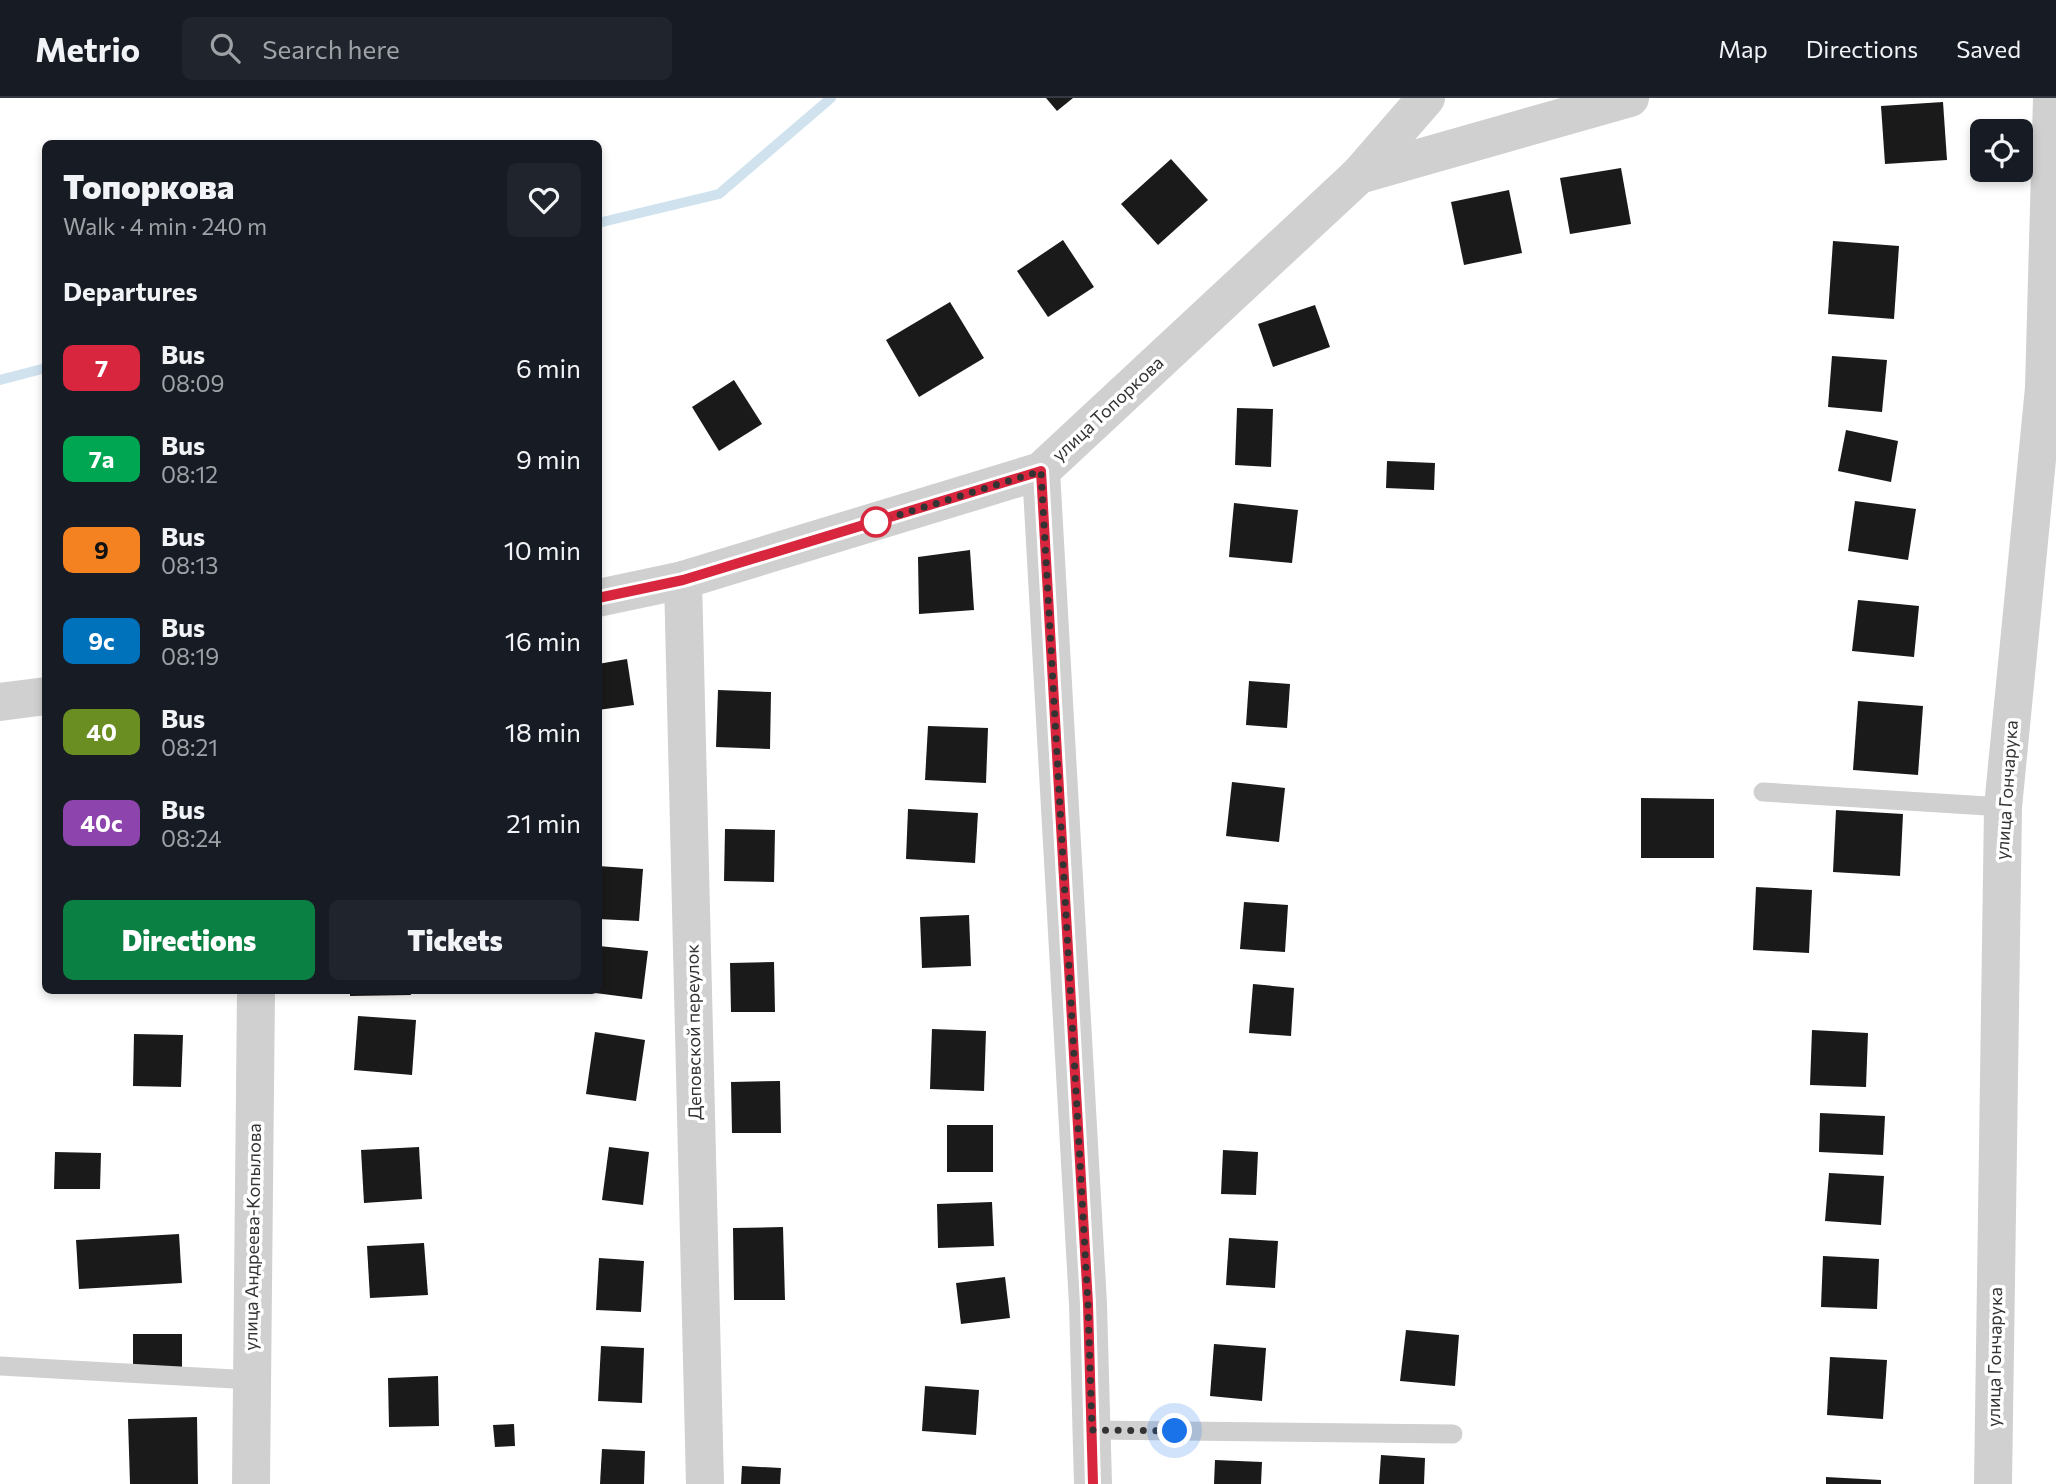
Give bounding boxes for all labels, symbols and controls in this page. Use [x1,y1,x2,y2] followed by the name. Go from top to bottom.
[182,17,672,80] search box
[35,28,140,69] text: Metrio
[206,29,244,67] icon: search
[262,33,400,64] text: Search here
[1718,34,1768,63] text: Map
[1806,34,1918,63] text: Directions
[1956,34,2021,63] text: Saved
[1970,119,2033,182] map controls
[1970,119,2033,182] button: locate
[507,163,581,237] button: heart
[63,165,234,206] text: Топоркова
[63,212,267,240] text: Walk · 4 min · 240 m
[63,275,198,306] text: Departures
[161,338,205,369] text: Bus
[1047,351,1167,465] street label: улица Топоркова
[516,352,581,383] text: 6 min
[95,353,108,382] text: 7
[161,369,224,397] text: 08:09
[161,429,205,460] text: Bus
[516,443,581,474] text: 9 min
[89,444,114,473] text: 7а
[161,460,218,488] text: 08:12
[861,507,891,537] unlabelled marker
[161,520,205,551] text: Bus
[504,534,581,565] text: 10 min
[94,535,109,564] text: 9
[161,551,218,579] text: 08:13
[161,611,205,642] text: Bus
[505,625,581,656] text: 16 min
[88,626,115,655] text: 9с
[161,642,219,670] text: 08:19
[161,702,205,733] text: Bus
[505,716,581,747] text: 18 min
[86,717,117,746] text: 40
[1990,719,2022,861] street label: улица Гончарука
[161,733,218,761] text: 08:21
[161,793,205,824] text: Bus
[506,807,581,838] text: 21 min
[80,808,123,837] text: 40с
[161,824,222,852] text: 08:24
[63,900,315,980] button: Directions
[329,900,581,980] button: Tickets
[680,944,706,1120] street label: Деповской переулок
[239,1123,265,1351] street label: улица Андреева-Копылова
[1982,1287,2006,1427] street label: улица Гончарука
[1157,1413,1192,1448] your location

